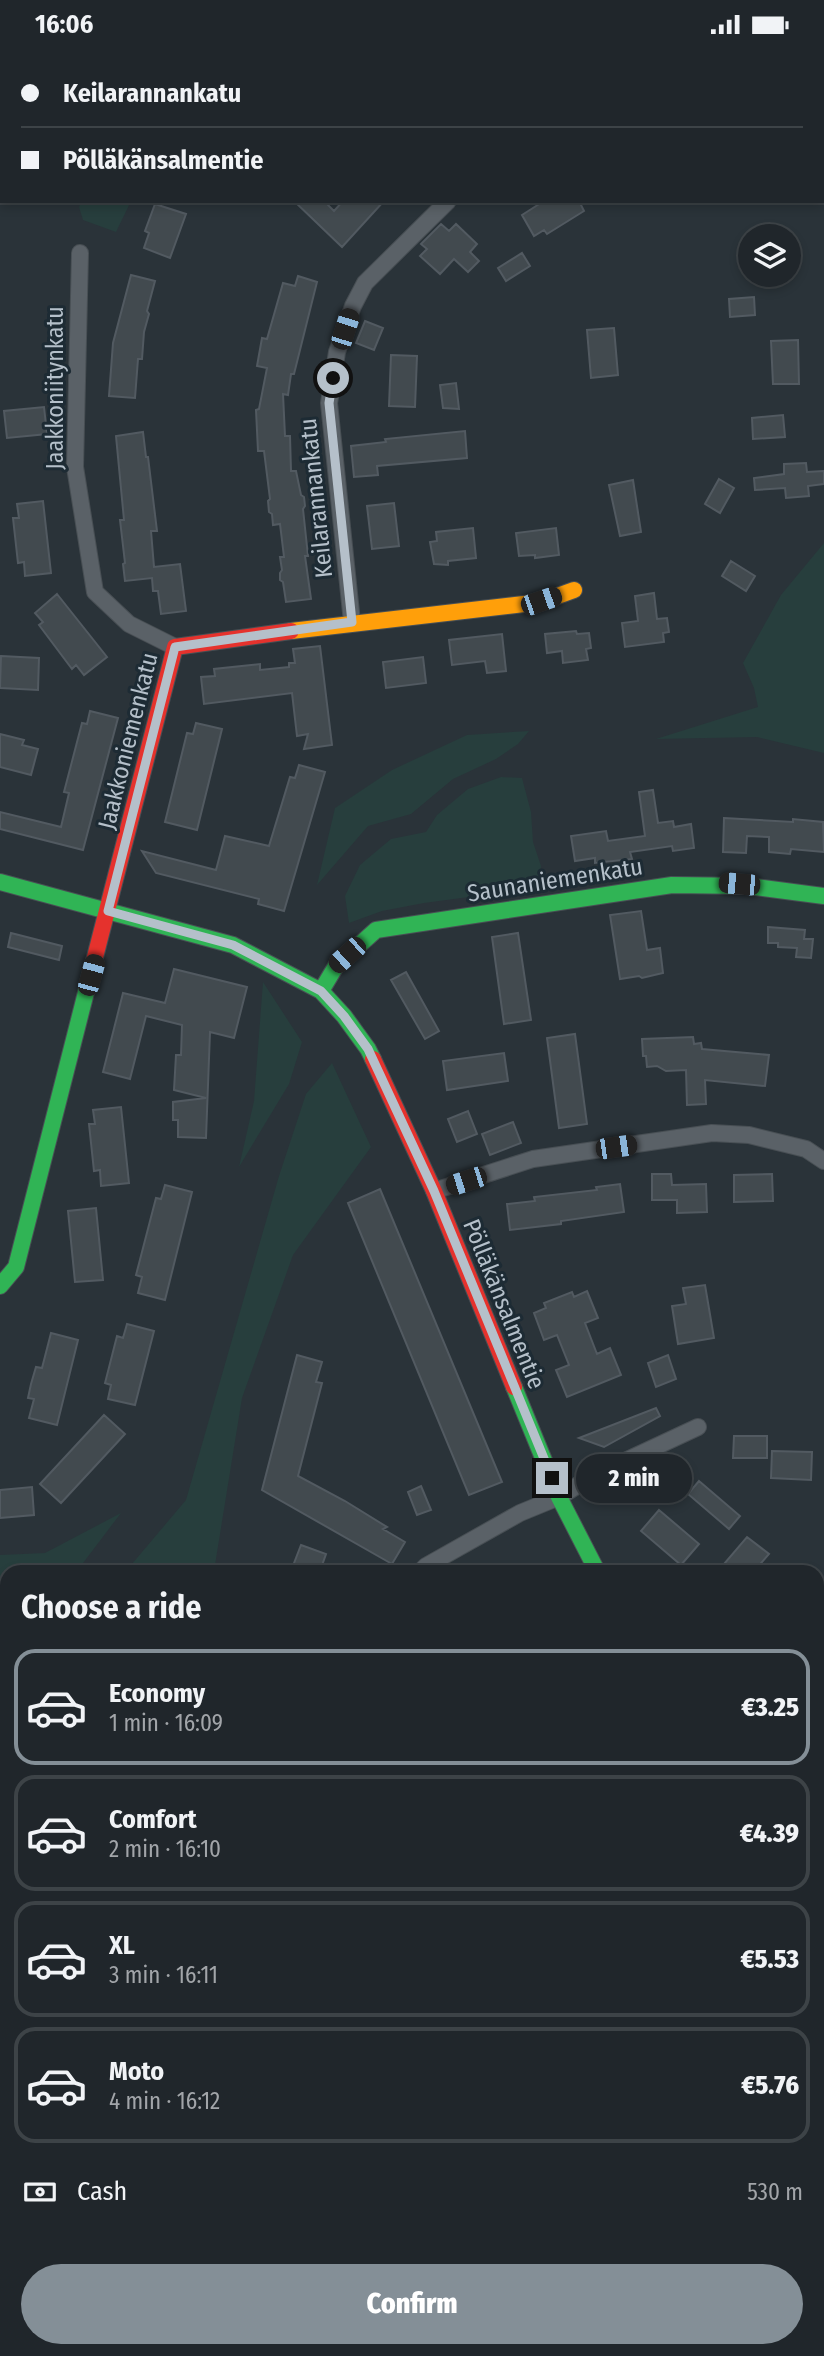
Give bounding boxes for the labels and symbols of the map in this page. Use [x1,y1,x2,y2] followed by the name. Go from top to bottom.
[41,306,69,470] street label: Jaakkoniitynkatu
[329,306,362,352] car
[317,362,349,394] route start
[294,417,338,579] street label: Keilarannankatu
[518,584,565,618] car
[92,650,164,832] street label: Jaakkoniemenkatu
[465,852,645,908] street label: Saunaniemenkatu
[718,872,761,896] car
[325,933,370,977] car
[76,952,107,998] car
[594,1134,639,1160] car
[443,1165,490,1197] car
[457,1215,551,1393] street label: Pölläkänsalmentie
[576,1453,692,1503] callout: 2 min
[536,1462,568,1494] route end

